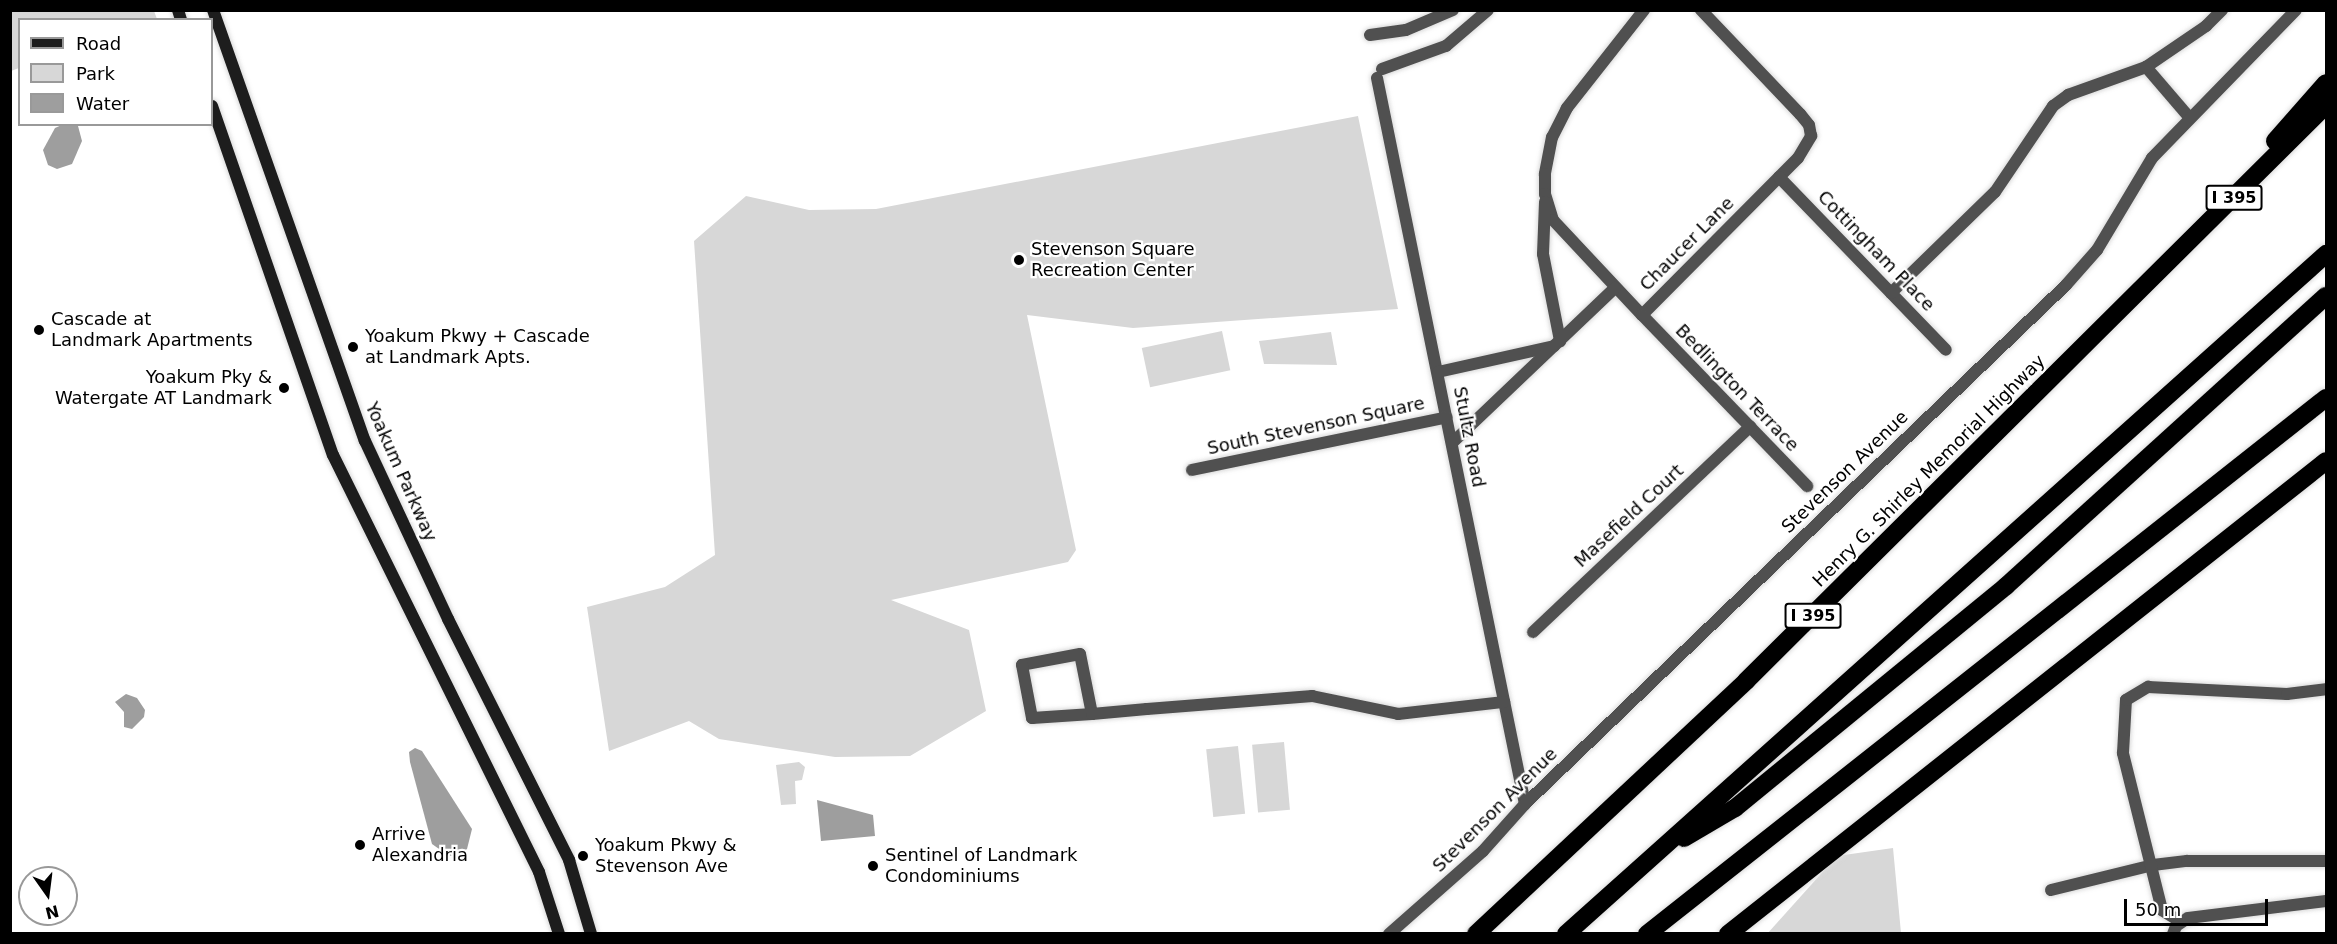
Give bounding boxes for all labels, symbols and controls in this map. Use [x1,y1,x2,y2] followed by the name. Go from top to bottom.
[18,18,213,126] legend
[76,33,121,54] text: Road
[76,63,115,84] text: Park
[76,93,129,114] text: Water
[2206,185,2262,211] road number: I 395
[1813,186,1939,316] street label: Cottingham Place
[1636,193,1738,295] street label: Chaucer Lane
[1031,239,1195,282] place label: Stevenson Square Recreation Center
[1012,253,1026,267] marker: Stevenson Square Recreation Center
[51,309,253,352] place label: Cascade at Landmark Apartments
[1671,320,1803,456] street label: Bedlington Terrace
[32,323,46,337] marker: Cascade at Landmark Apartments
[365,326,590,368] place label: Yoakum Pkwy + Cascade at Landmark Apts.
[346,340,360,354] marker: Yoakum Pkwy + Cascade at Landmark Apts.
[1808,350,2050,592] street label: Henry G. Shirley Memorial Highway
[55,367,272,410] place label: Yoakum Pky & Watergate AT Landmark
[277,381,291,395] marker: Yoakum Pky & Watergate AT Landmark
[1449,385,1489,489] street label: Stultz Road
[1205,392,1427,460] street label: South Stevenson Square
[361,399,441,545] street label: Yoakum Parkway
[1777,406,1913,538] street label: Stevenson Avenue
[1570,460,1688,572] street label: Masefield Court
[1784,603,1842,629] road number: I 395
[1428,743,1562,877] street label: Stevenson Avenue
[372,824,468,866] place label: Arrive Alexandria
[595,835,737,878] place label: Yoakum Pkwy & Stevenson Ave
[353,838,367,852] marker: Arrive Alexandria
[885,845,1078,888] place label: Sentinel of Landmark Condominiums
[576,849,590,863] marker: Yoakum Pkwy & Stevenson Ave
[866,859,880,873] marker: Sentinel of Landmark Condominiums
[18,866,78,926] north arrow
[2127,887,2271,925] scale bar
[2135,899,2181,920] text: 50 m
[43,901,61,923] text: N

